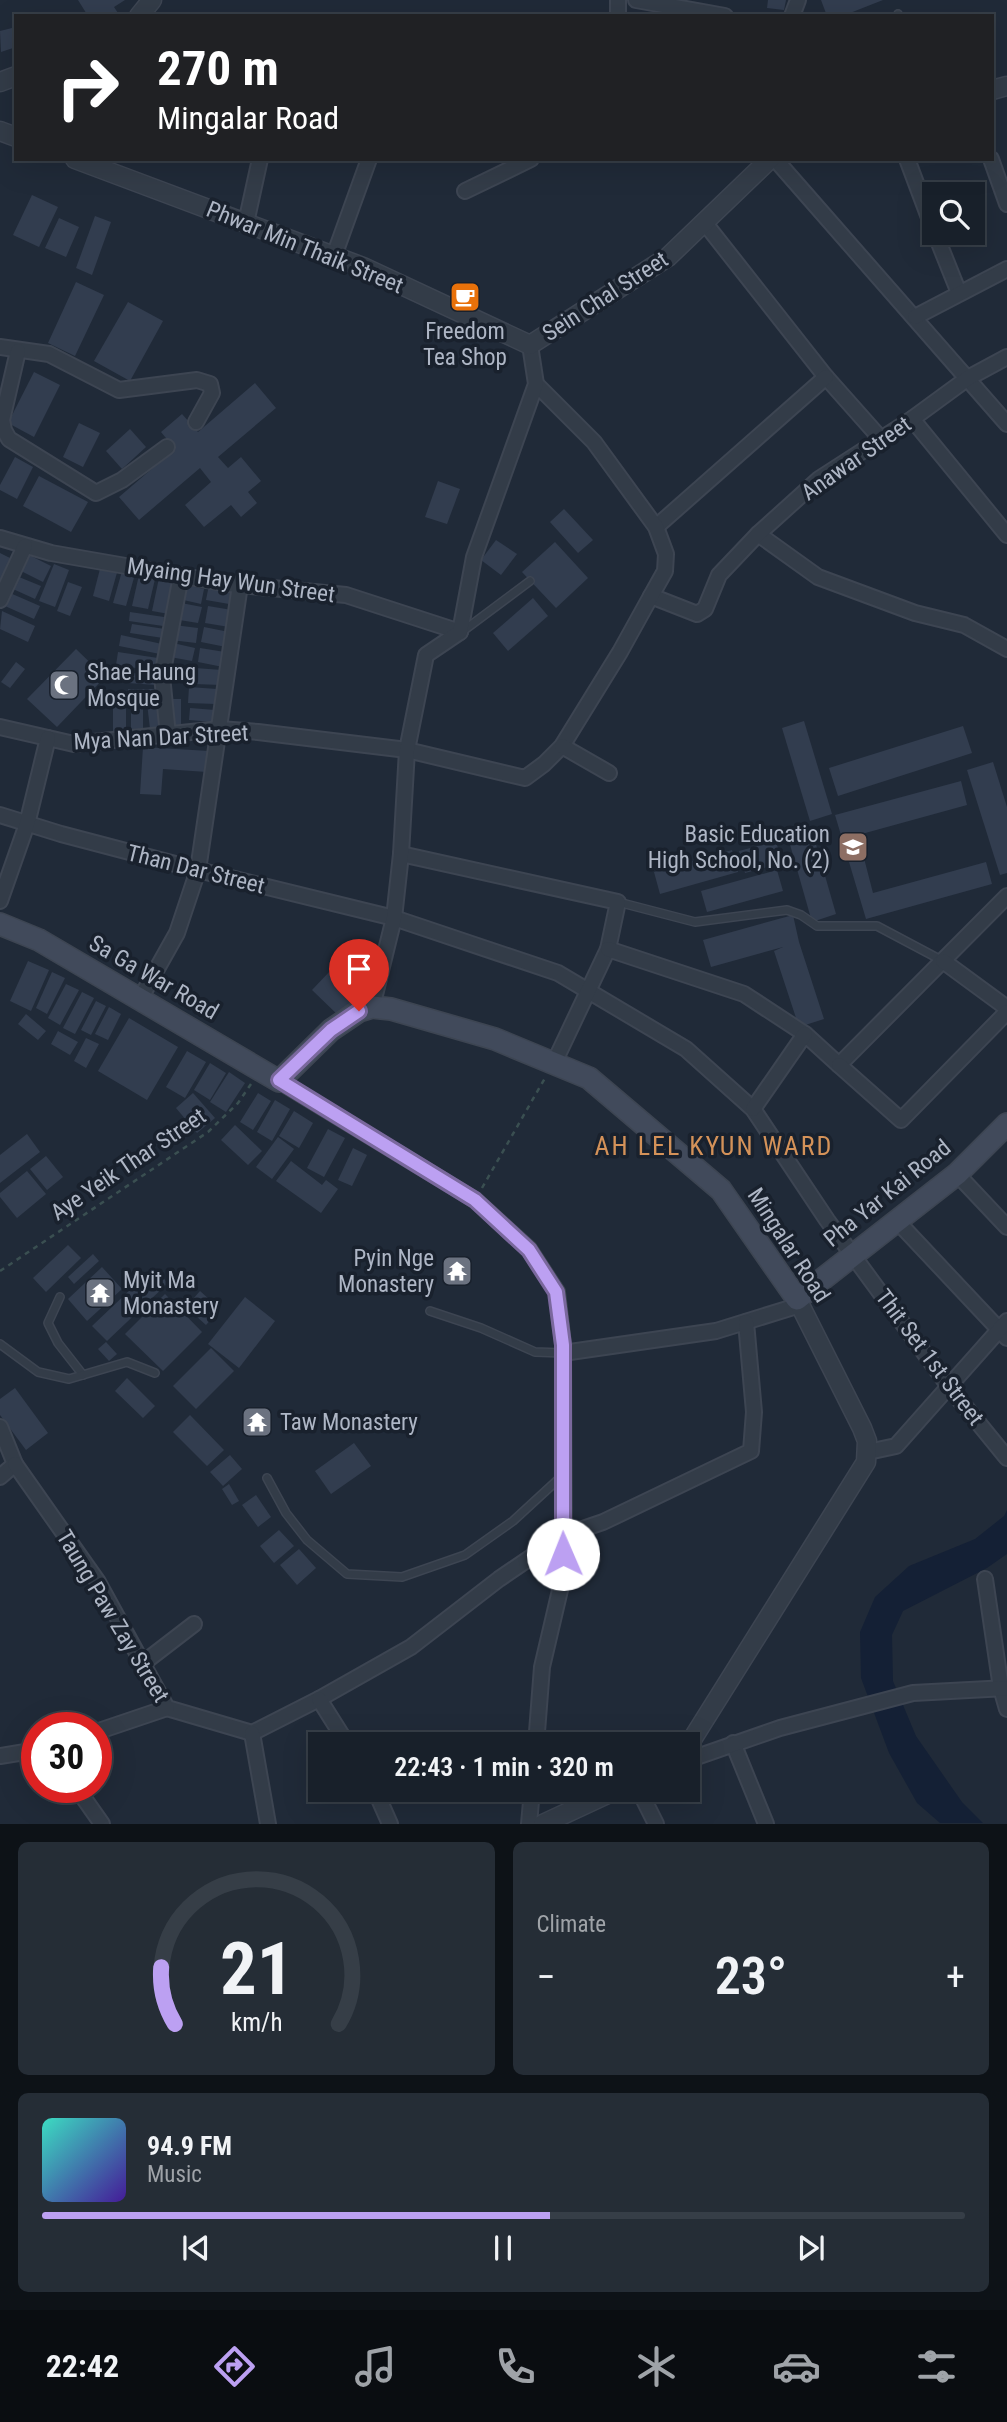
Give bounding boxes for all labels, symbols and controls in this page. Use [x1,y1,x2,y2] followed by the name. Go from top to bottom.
[157,40,279,97] text: 270 m
[42,42,133,133] icon: right
[157,99,339,137] text: Mingalar Road
[922,182,985,245] map controls
[922,182,985,245] button: search
[203,196,407,299] street label: Phwar Min Thaik Street
[538,246,673,347] street label: Sein Chal Street
[448,280,482,314] cafe icon: Freedom Tea Shop
[423,318,507,371] place label: Freedom Tea Shop
[796,411,916,506] street label: Anawar Street
[125,553,337,608] street label: Myaing Hay Wun Street
[87,659,196,712] place label: Shae Haung Mosque
[47,668,81,702] mosque icon: Shae Haung Mosque
[73,719,249,756] street label: Mya Nan Dar Street
[648,821,830,874] place label: Basic Education High School, No. (2)
[836,830,870,864] school or university icon: Basic Education High School, No. (2)
[124,839,267,900] street label: Than Dar Street
[84,930,223,1025] street label: Sa Ga War Road
[329,939,389,1011] pin
[340,950,378,988] icon: arrive
[46,1103,211,1226] street label: Aye Yeik Thar Street
[595,1131,833,1161] district label: AH LEL KYUN WARD
[819,1134,956,1253] street label: Pha Yar Kai Road
[742,1183,836,1308] street label: Mingalar Road
[338,1245,434,1298] place label: Pyin Nge Monastery
[440,1254,474,1288] temple icon: Pyin Nge Monastery
[123,1267,219,1320] place label: Myit Ma Monastery
[83,1276,117,1310] temple icon: Myit Ma Monastery
[870,1284,989,1431] street label: Thit Set 1st Street
[240,1405,274,1439] temple icon: Taw Monastery
[280,1409,418,1436] place label: Taw Monastery
[526,1517,600,1591] position arrow
[50,1525,175,1707] street label: Taung Paw Zay Street
[21,1712,112,1803] speed limit sign: 30
[394,1752,614,1782] text: 22:43 · 1 min · 320 m
[537,1911,606,1938] text: Climate
[219,1927,293,2013] text: 21
[715,1946,787,2007] text: 23°
[537,1955,556,1999] text: −
[946,1955,965,1999] text: +
[231,2008,282,2037] text: km/h
[147,2131,232,2161] text: 94.9 FM
[147,2161,202,2188] text: Music
[177,2229,215,2267] icon: previous
[484,2229,522,2267] icon: pause
[792,2229,830,2267] icon: next
[210,2342,259,2391] icon: directions
[351,2342,400,2391] icon: music
[491,2342,540,2391] icon: phone
[632,2342,681,2391] icon: climate
[772,2342,821,2391] icon: car
[912,2342,961,2391] icon: filters
[46,2347,119,2385] text: 22:42

